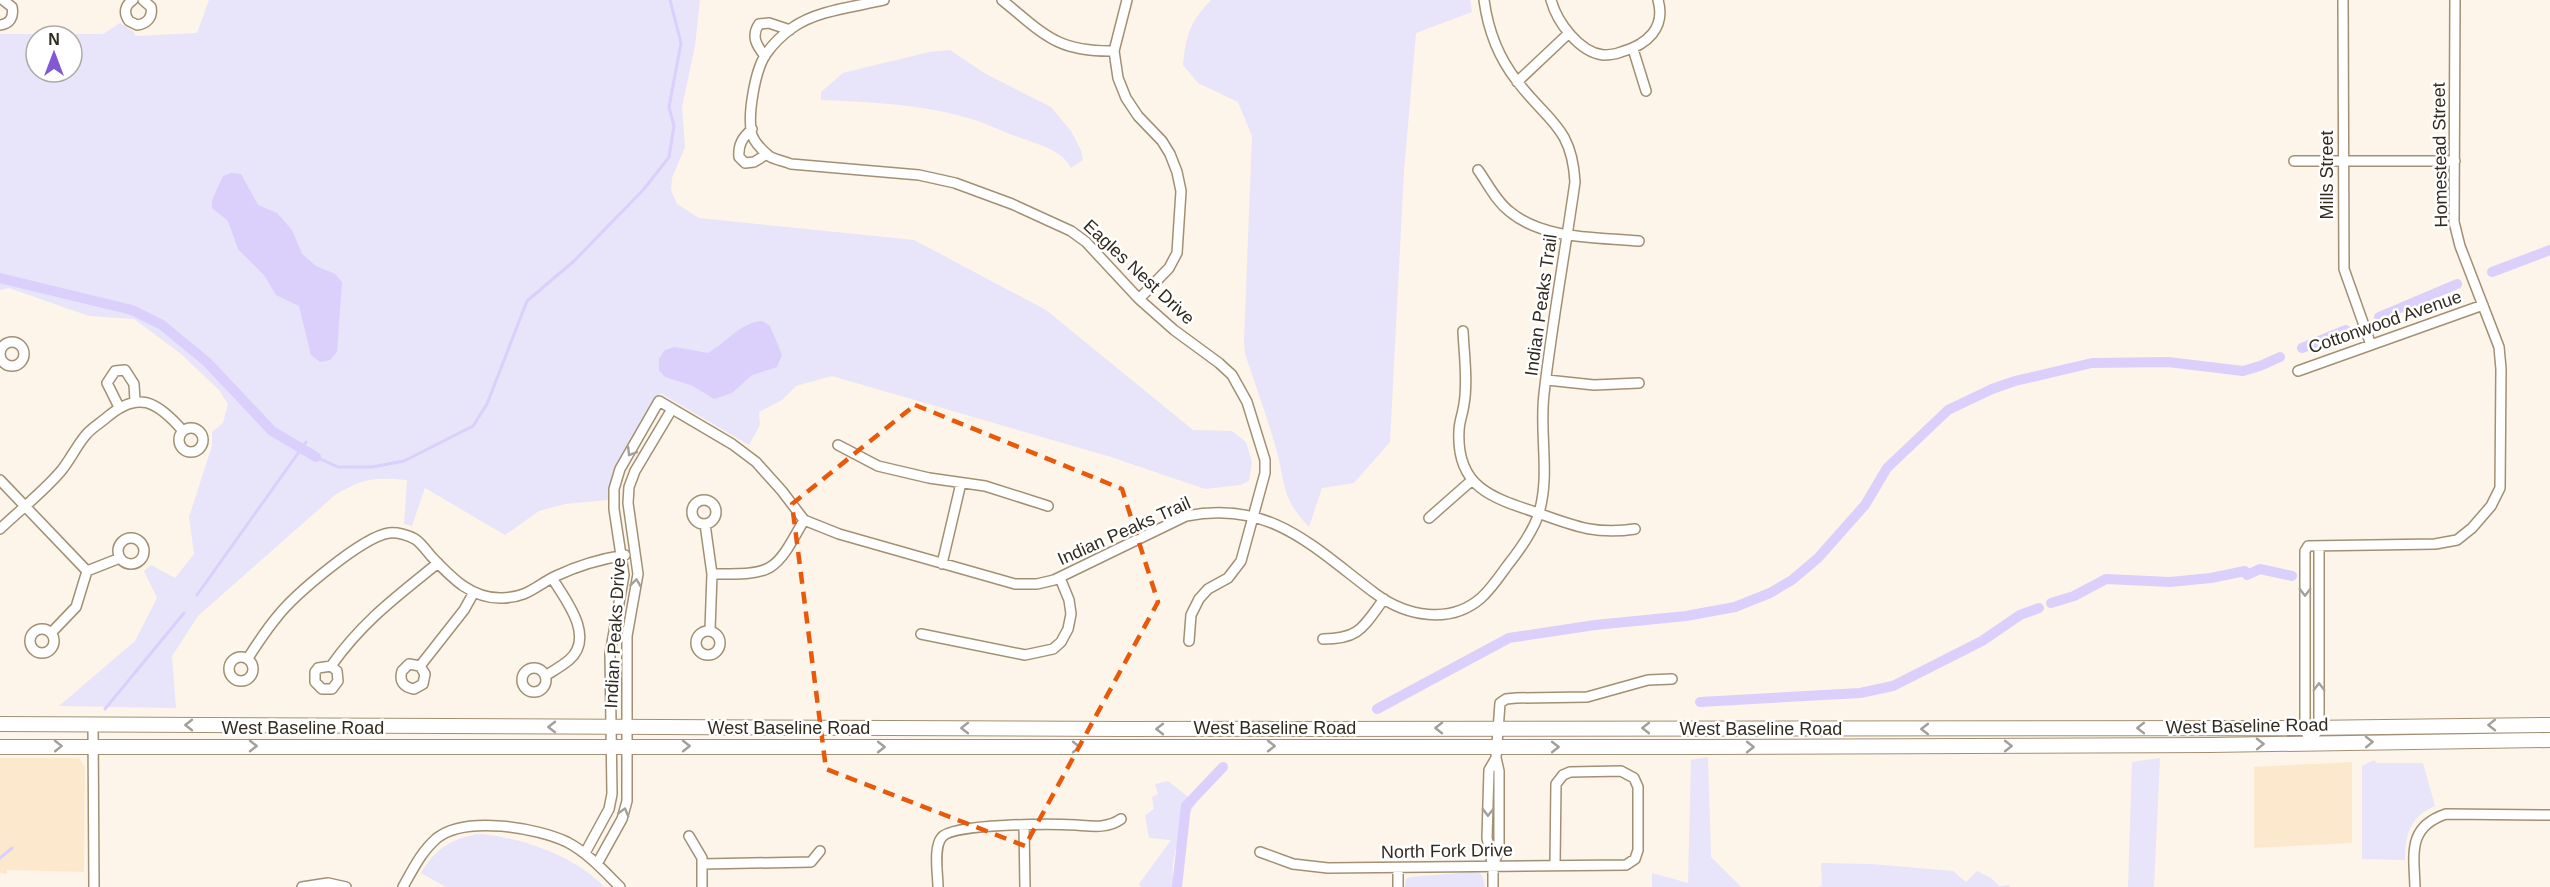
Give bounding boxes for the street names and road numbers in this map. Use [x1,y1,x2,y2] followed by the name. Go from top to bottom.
[2429,82,2451,228] street label: Homestead Street
[2317,130,2337,220] street label: Mills Street
[1079,216,1199,328] street label: Eagles Nest Drive
[1521,233,1561,377] street label: Indian Peaks Trail
[2306,286,2464,358] street label: Cottonwood Avenue
[1055,493,1193,569] street label: Indian Peaks Trail
[601,557,629,709] street label: Indian Peaks Drive
[2165,715,2329,737] street label: West Baseline Road
[222,718,384,738] street label: West Baseline Road
[708,718,870,738] street label: West Baseline Road
[1194,718,1356,738] street label: West Baseline Road
[1680,719,1842,739] street label: West Baseline Road
[1381,840,1513,862] street label: North Fork Drive

